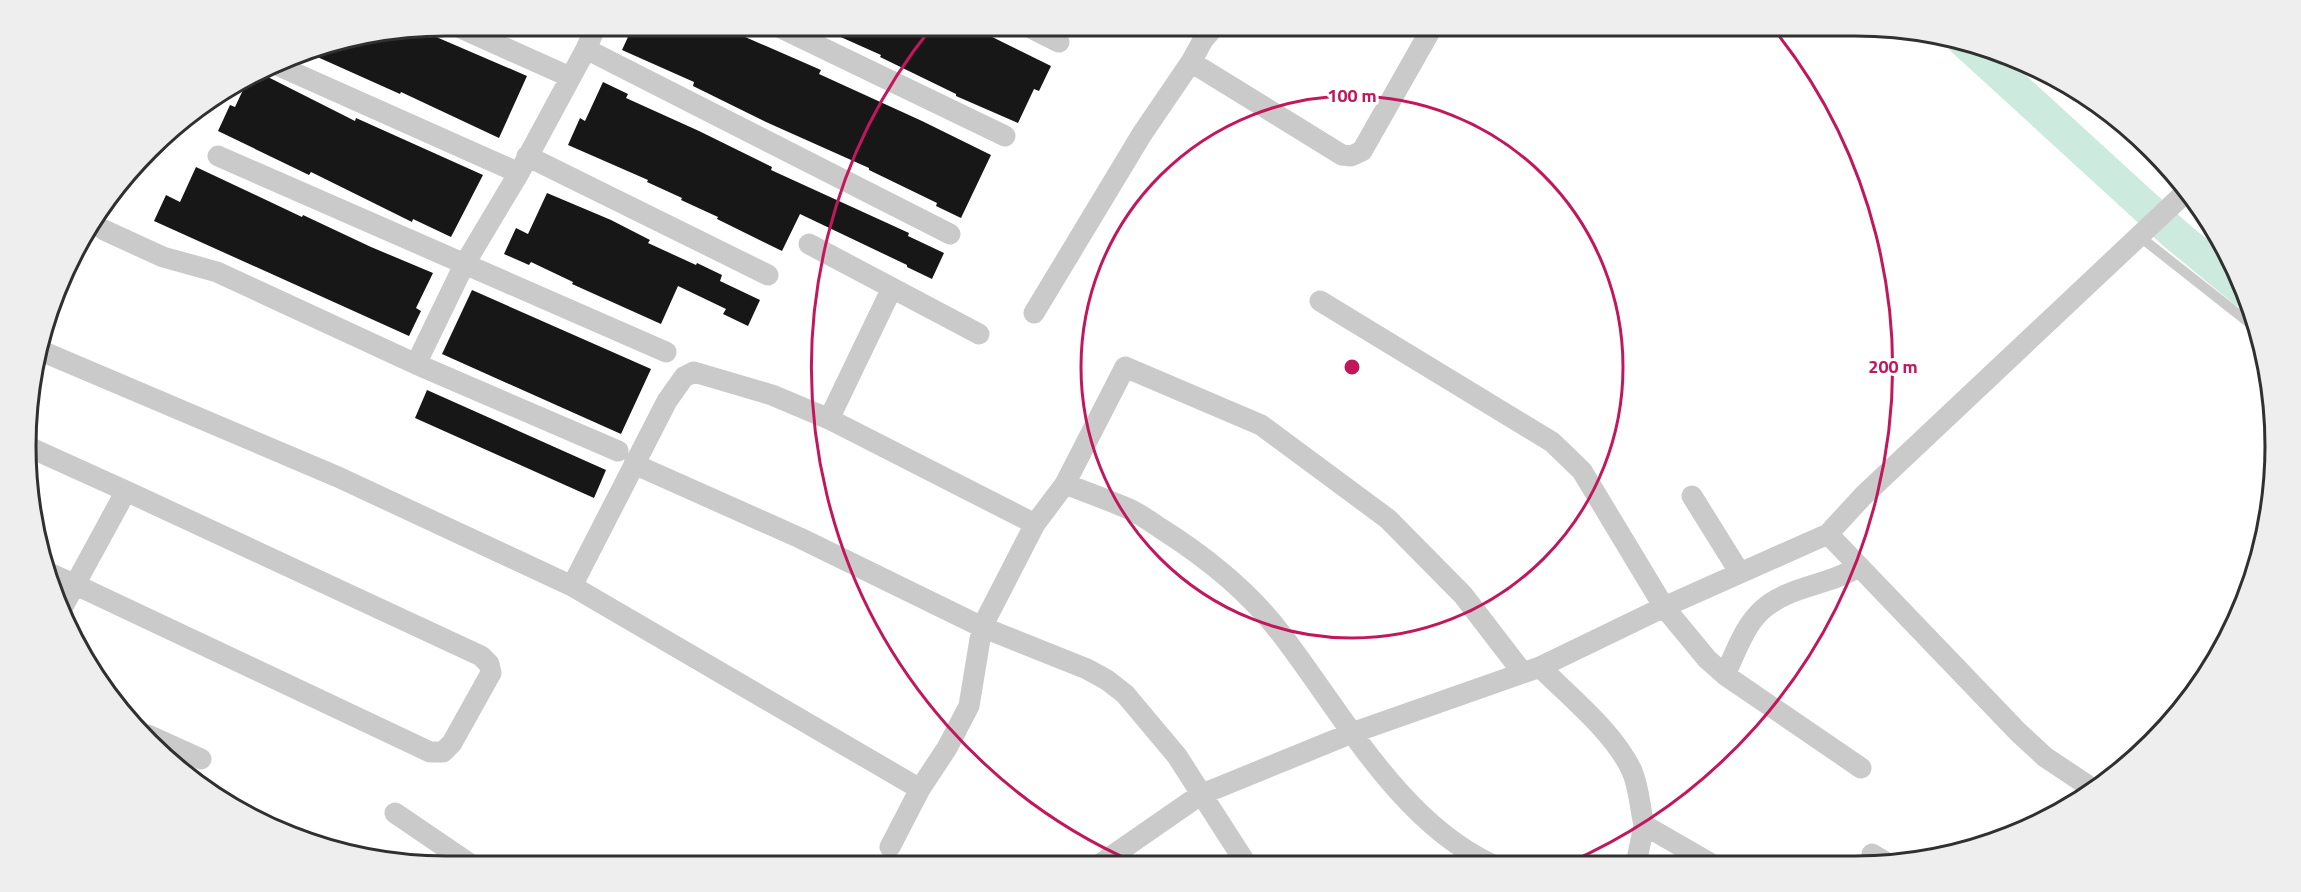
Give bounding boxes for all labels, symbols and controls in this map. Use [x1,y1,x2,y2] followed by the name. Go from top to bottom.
[1327,82,1377,109] text: 100 m
[1868,353,1918,380] text: 200 m
[1342,357,1362,377] centre of rings

